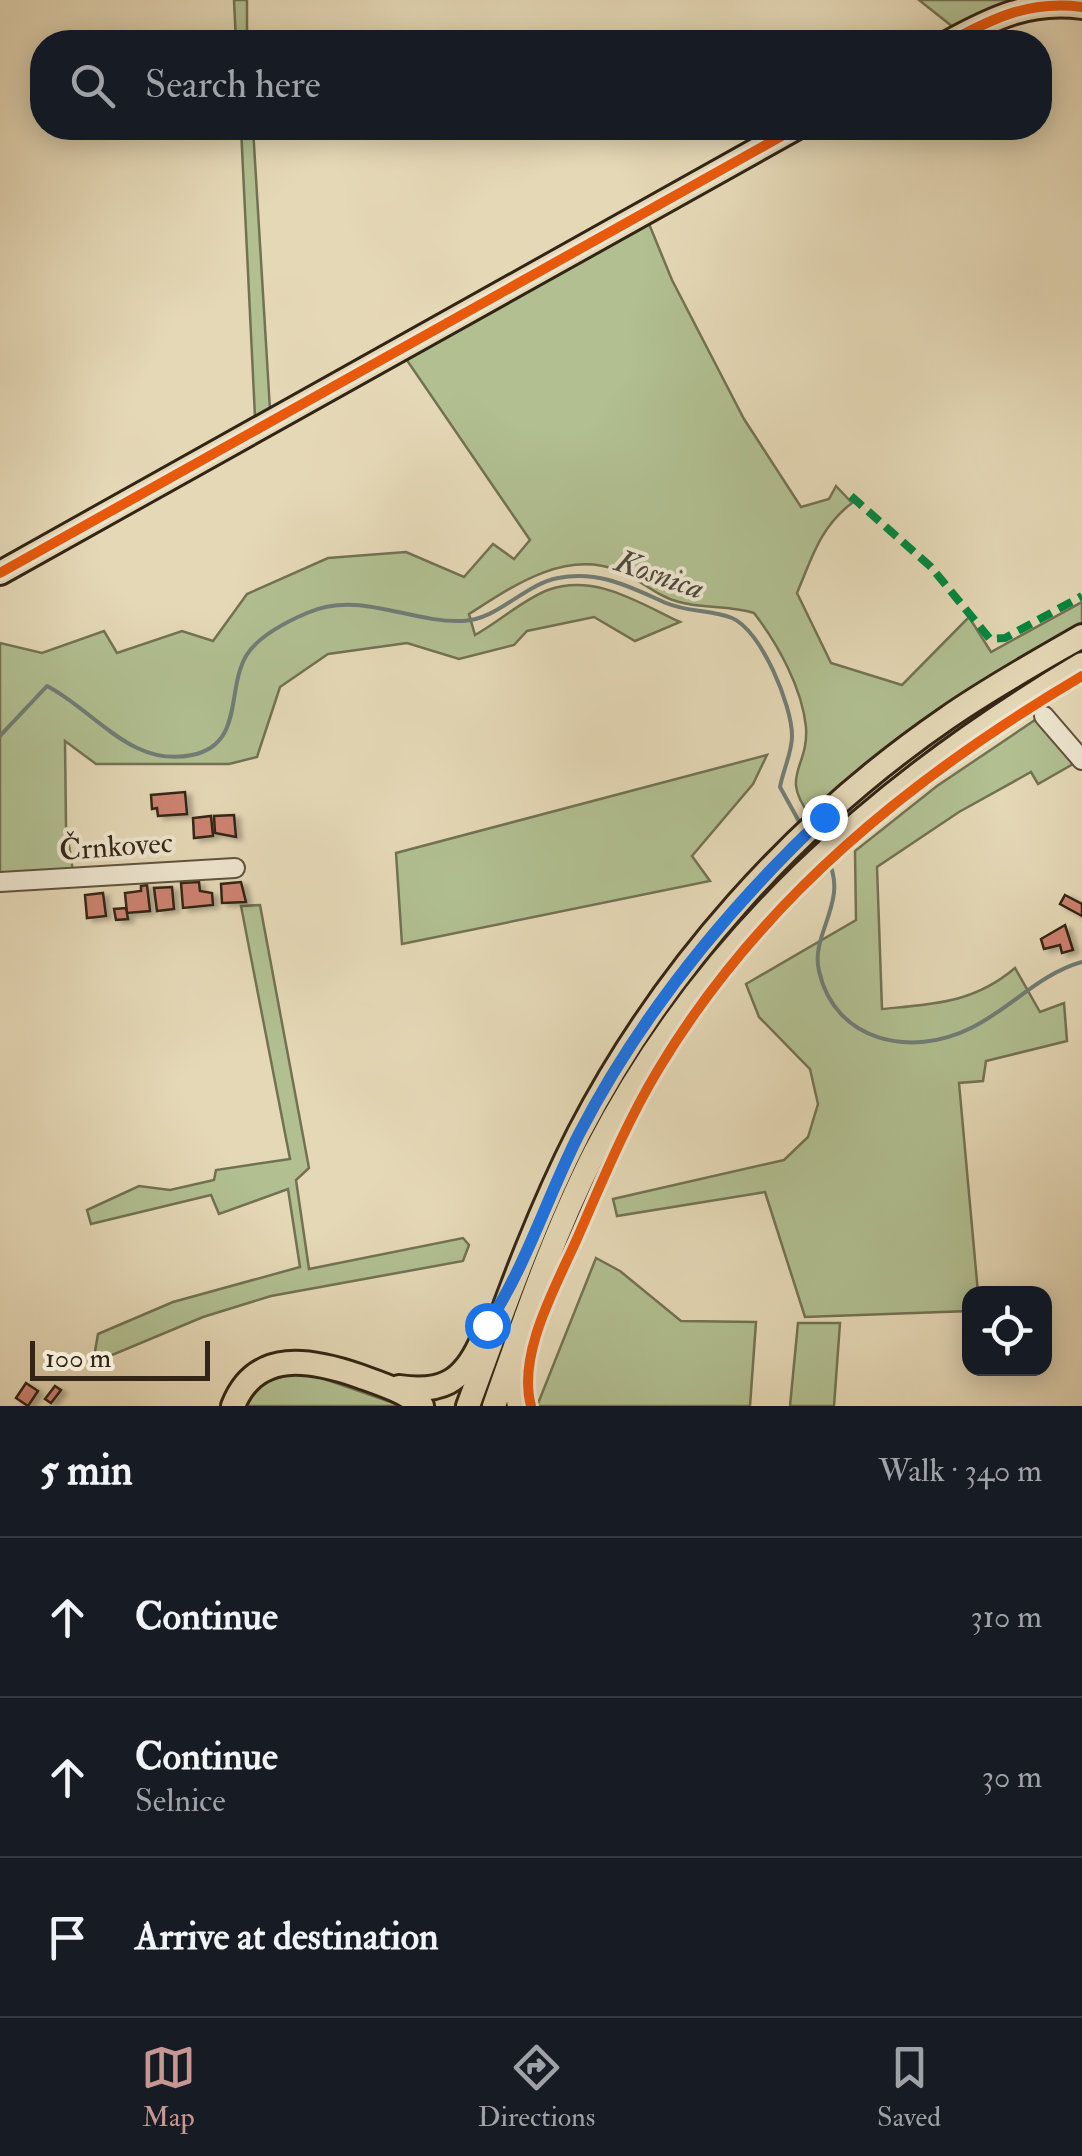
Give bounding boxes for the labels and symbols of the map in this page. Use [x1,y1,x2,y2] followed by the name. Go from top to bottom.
[608,541,709,609] water label: Kosnica
[802,795,848,841] route end
[58,823,174,869] street label: Črnkovec
[465,1303,511,1349] route start
[30,1336,210,1380] scale bar

